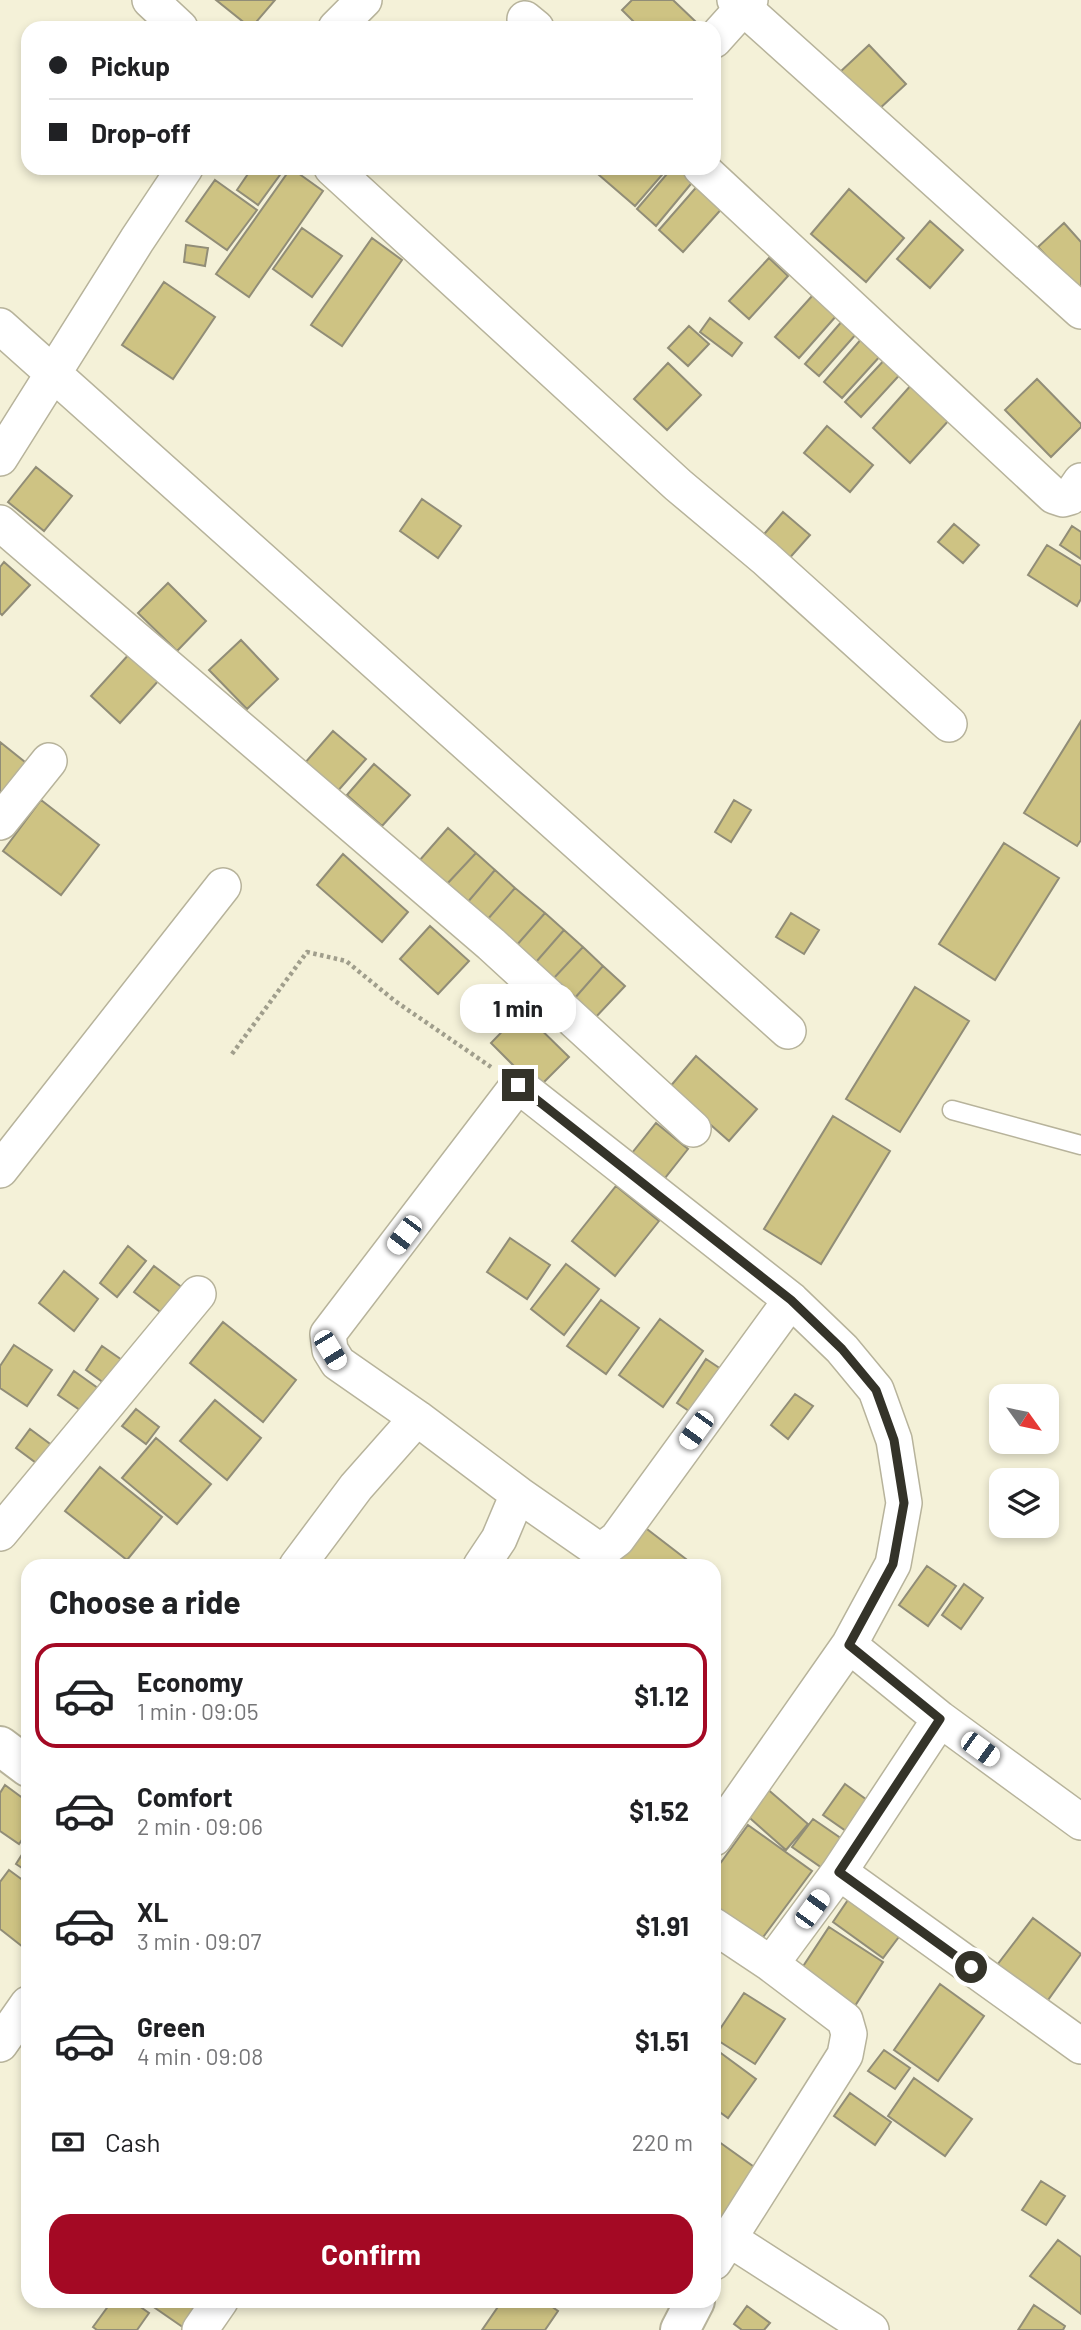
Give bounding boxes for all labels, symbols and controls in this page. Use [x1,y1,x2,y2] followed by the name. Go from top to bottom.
[91,50,170,81] text: Pickup
[91,117,191,148] text: Drop-off
[460,984,576,1032] callout: 1 min
[493,994,543,1022] text: 1 min
[502,1069,534,1101] route end
[383,1212,426,1258] car
[311,1327,350,1373] car
[989,1384,1059,1454] north arrow
[989,1384,1059,1538] map controls
[676,1407,717,1453] car
[989,1468,1059,1538] button: layers
[49,1582,241,1620] text: Choose a ride
[53,1664,116,1727] icon: car
[137,1666,243,1697] text: Economy
[634,1680,689,1711] text: $1.12
[137,1697,259,1725] text: 1 min · 09:05
[957,1728,1004,1770] car
[53,1779,116,1842] icon: car
[137,1781,233,1812] text: Comfort
[629,1795,689,1826] text: $1.52
[137,1812,263,1840] text: 2 min · 09:06
[792,1886,833,1932] car
[53,1894,116,1957] icon: car
[137,1896,168,1927] text: XL
[635,1910,689,1941] text: $1.91
[137,1927,261,1955] text: 3 min · 09:07
[955,1951,987,1983] route start
[53,2009,116,2072] icon: car
[137,2011,205,2042] text: Green
[635,2025,689,2056] text: $1.51
[137,2042,263,2070] text: 4 min · 09:08
[49,2123,87,2161] icon: cash
[105,2126,160,2157] text: Cash
[632,2128,693,2156] text: 220 m
[49,2214,693,2294] button: Confirm

